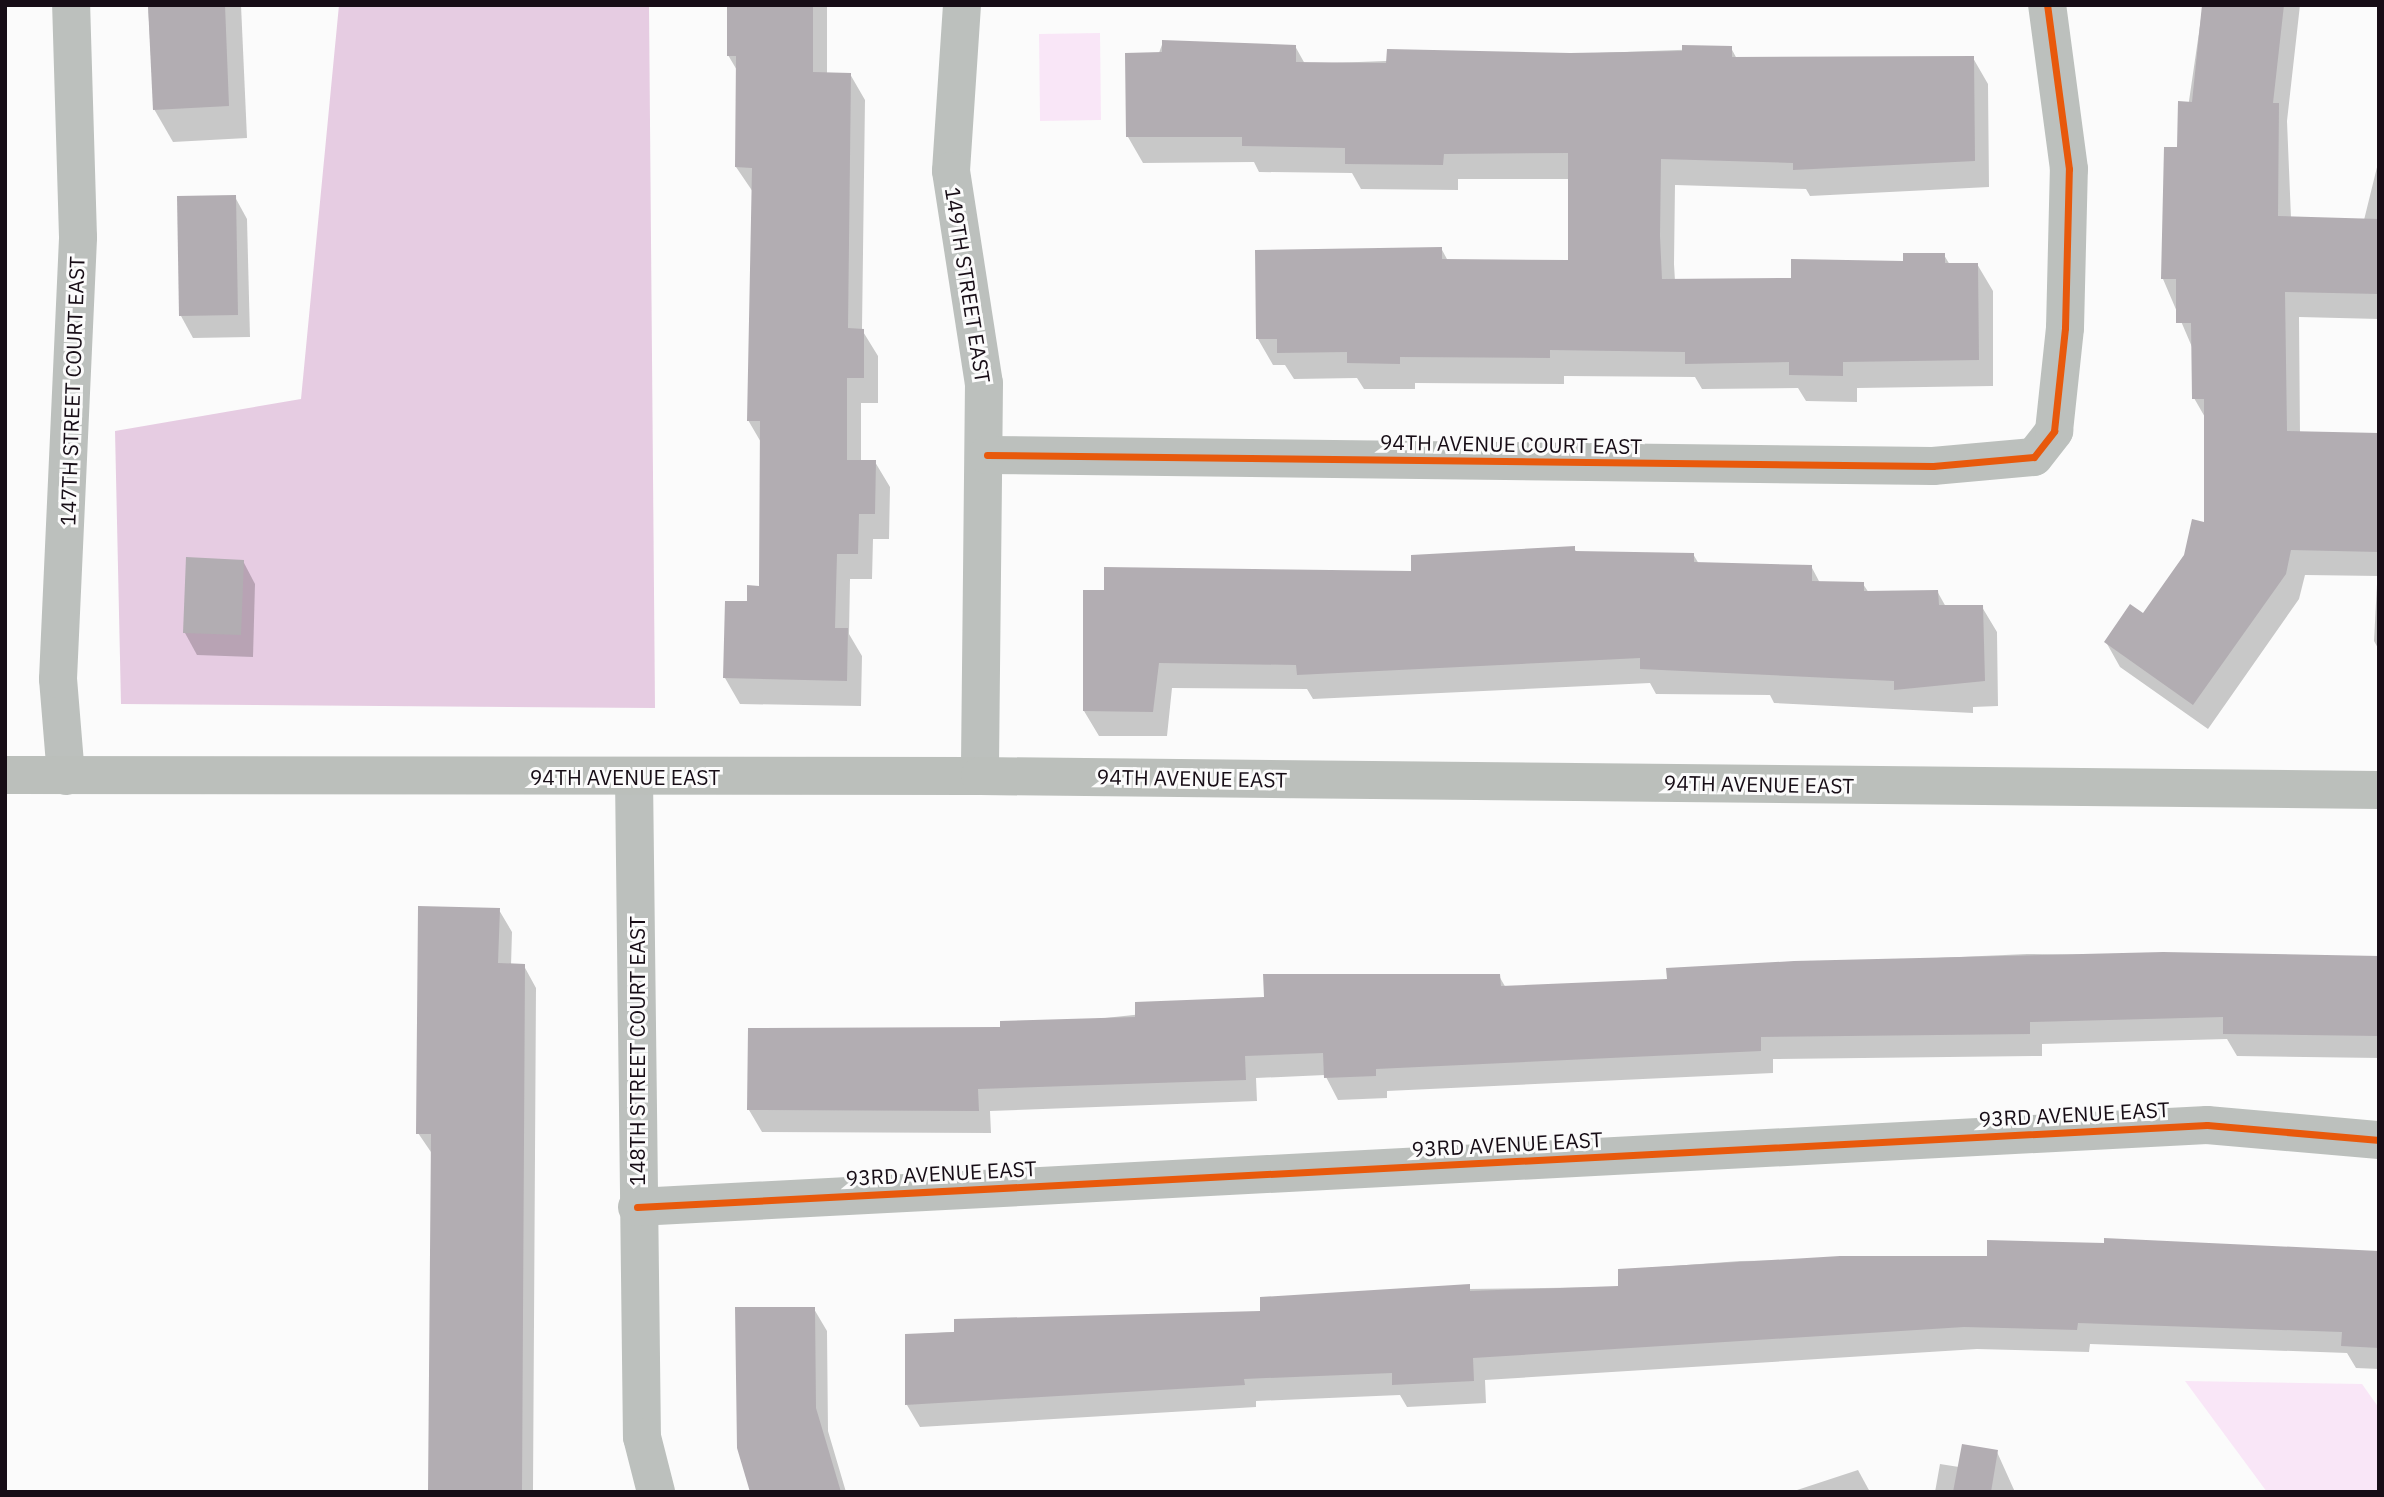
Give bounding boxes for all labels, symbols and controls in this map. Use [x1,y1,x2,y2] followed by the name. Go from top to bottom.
[940,185,996,385] street label: 149TH STREET EAST
[55,256,89,526] street label: 147TH STREET COURT EAST
[1380,429,1642,459] street label: 94TH AVENUE COURT EAST
[530,764,720,790] street label: 94TH AVENUE EAST
[1097,764,1287,792] street label: 94TH AVENUE EAST
[1664,770,1854,798] street label: 94TH AVENUE EAST
[624,916,650,1186] street label: 148TH STREET COURT EAST
[1978,1096,2170,1132] street label: 93RD AVENUE EAST
[1411,1126,1603,1162] street label: 93RD AVENUE EAST
[845,1155,1037,1191] street label: 93RD AVENUE EAST

